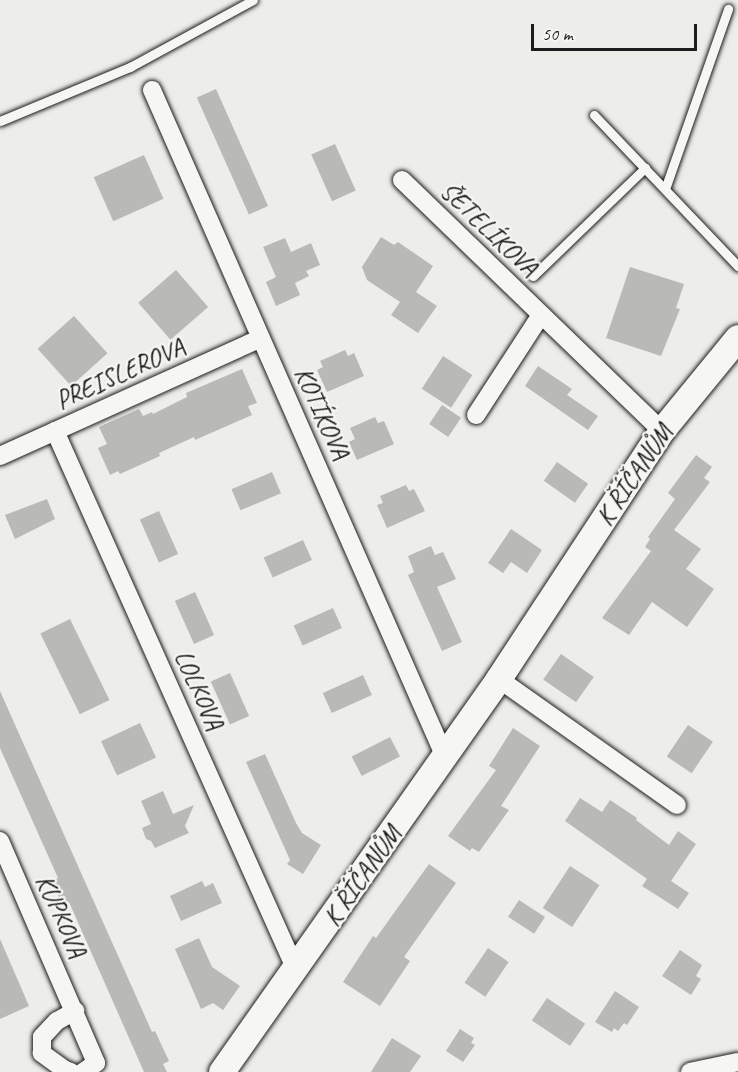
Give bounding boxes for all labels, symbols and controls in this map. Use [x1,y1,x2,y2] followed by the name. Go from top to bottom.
[534,12,700,50] scale bar
[542,23,573,45] text: 50 m
[434,175,544,283] street label: ŠETELÍKOVA
[51,332,189,416] street label: PREISLEROVA
[288,362,356,464] street label: KOTÍKOVA
[589,419,679,531] street label: K ŘÍČANŮM
[168,645,230,735] street label: LOLKOVA
[316,820,408,932] street label: K ŘÍČANŮM
[29,870,93,962] street label: KUPKOVA

